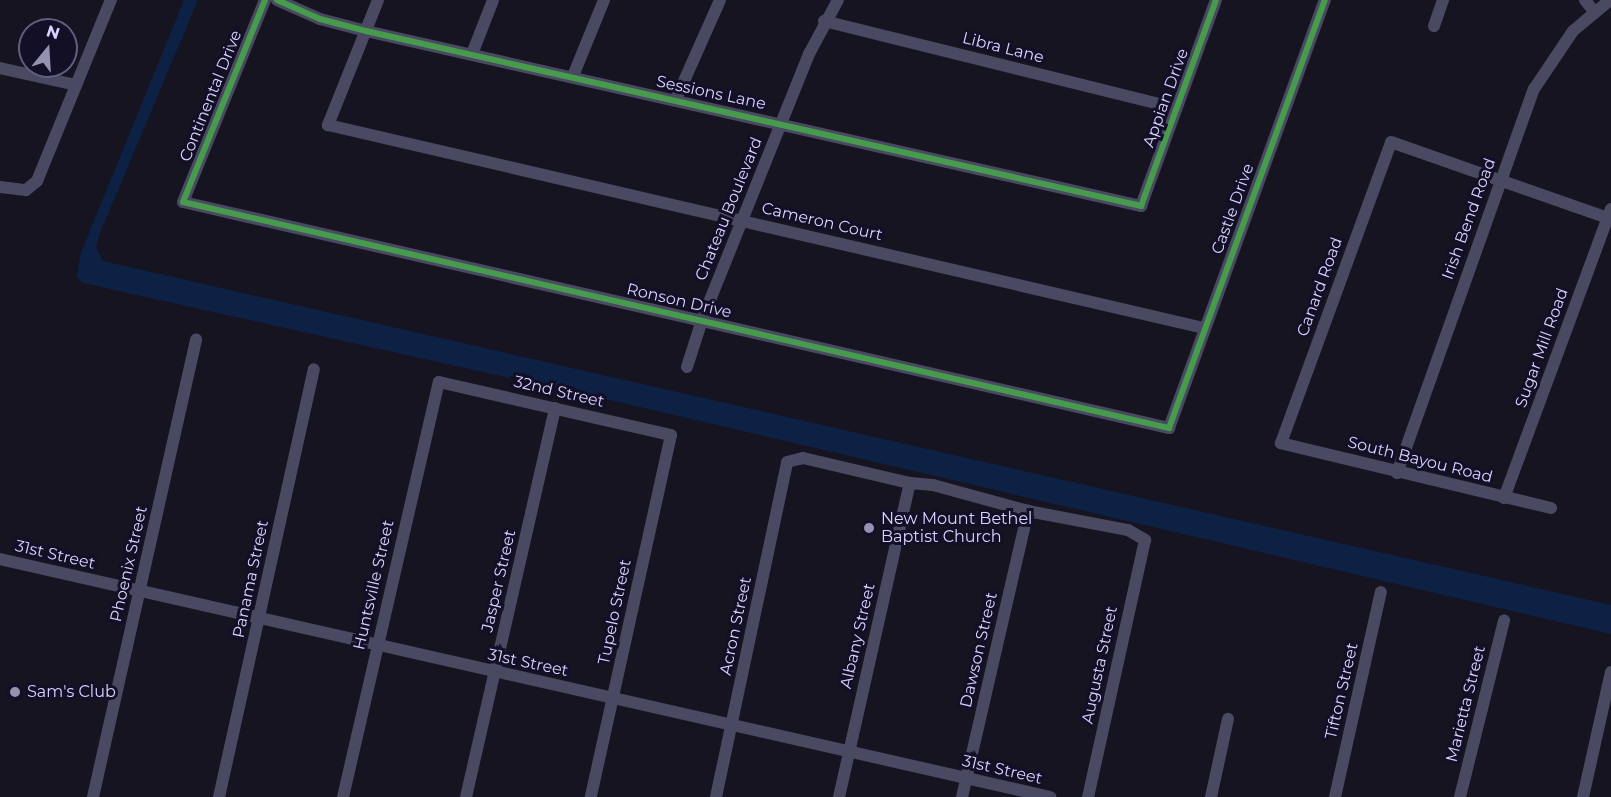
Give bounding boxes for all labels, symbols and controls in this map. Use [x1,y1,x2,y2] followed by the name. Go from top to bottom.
[18,18,78,78] north arrow
[44,21,62,43] text: N
[176,28,246,164] street label: Continental Drive
[960,29,1046,67] street label: Libra Lane
[1139,46,1193,150] street label: Appian Drive
[654,72,768,114] street label: Sessions Lane
[691,134,767,284] street label: Chateau Boulevard
[1438,156,1500,282] street label: Irish Bend Road
[1208,161,1258,257] street label: Castle Drive
[760,199,884,245] street label: Cameron Court
[1293,235,1347,339] street label: Canard Road
[625,280,733,322] street label: Ronson Drive
[1511,286,1573,410] street label: Sugar Mill Road
[512,372,606,412] street label: 32nd Street
[1346,433,1494,487] street label: South Bayou Road
[106,504,152,624] street label: Phoenix Street
[881,509,1032,547] place label: New Mount Bethel Baptist Church
[229,518,273,640] street label: Panama Street
[350,518,398,652] street label: Huntsville Street
[862,521,876,535] marker: New Mount Bethel Baptist Church
[478,528,520,634] street label: Jasper Street
[13,536,97,574] street label: 31st Street
[594,558,636,666] street label: Tupelo Street
[716,575,756,677] street label: Acron Street
[837,581,879,691] street label: Albany Street
[956,591,1002,709] street label: Dawson Street
[1078,604,1122,726] street label: Augusta Street
[1322,641,1362,741] street label: Tifton Street
[1442,644,1490,764] street label: Marietta Street
[486,645,570,681] street label: 31st Street
[27,682,116,702] place label: Sam's Club
[8,685,22,699] marker: Sam's Club
[960,751,1044,789] street label: 31st Street

